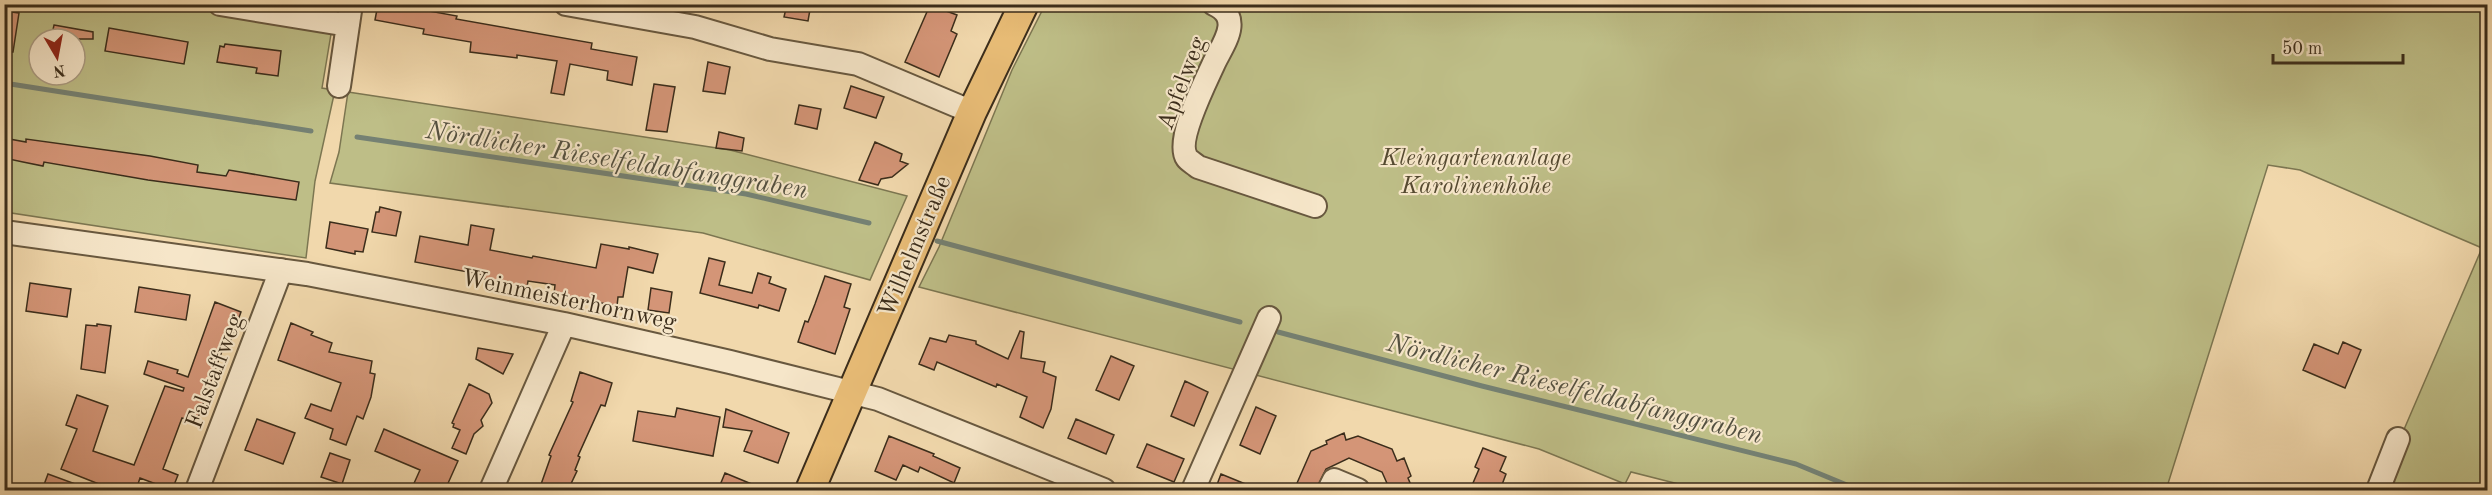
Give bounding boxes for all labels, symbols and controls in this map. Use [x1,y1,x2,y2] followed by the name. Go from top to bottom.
[27,27,87,87] north arrow
[2273,27,2404,65] scale bar
[1154,34,1212,134] street label: Apfelweg
[2282,40,2322,58] text: 50 m
[51,61,67,79] text: N
[423,118,810,204] water label: Nördlicher Rieselfeldabfanggraben
[1380,147,1571,199] park label: Kleingartenanlage Karolinenhöhe
[875,172,956,321] street label: Wilhelmstraße
[459,266,678,336] street label: Weinmeisterhornweg
[183,311,249,433] street label: Falstaffweg
[1383,330,1765,449] water label: Nördlicher Rieselfeldabfanggraben

